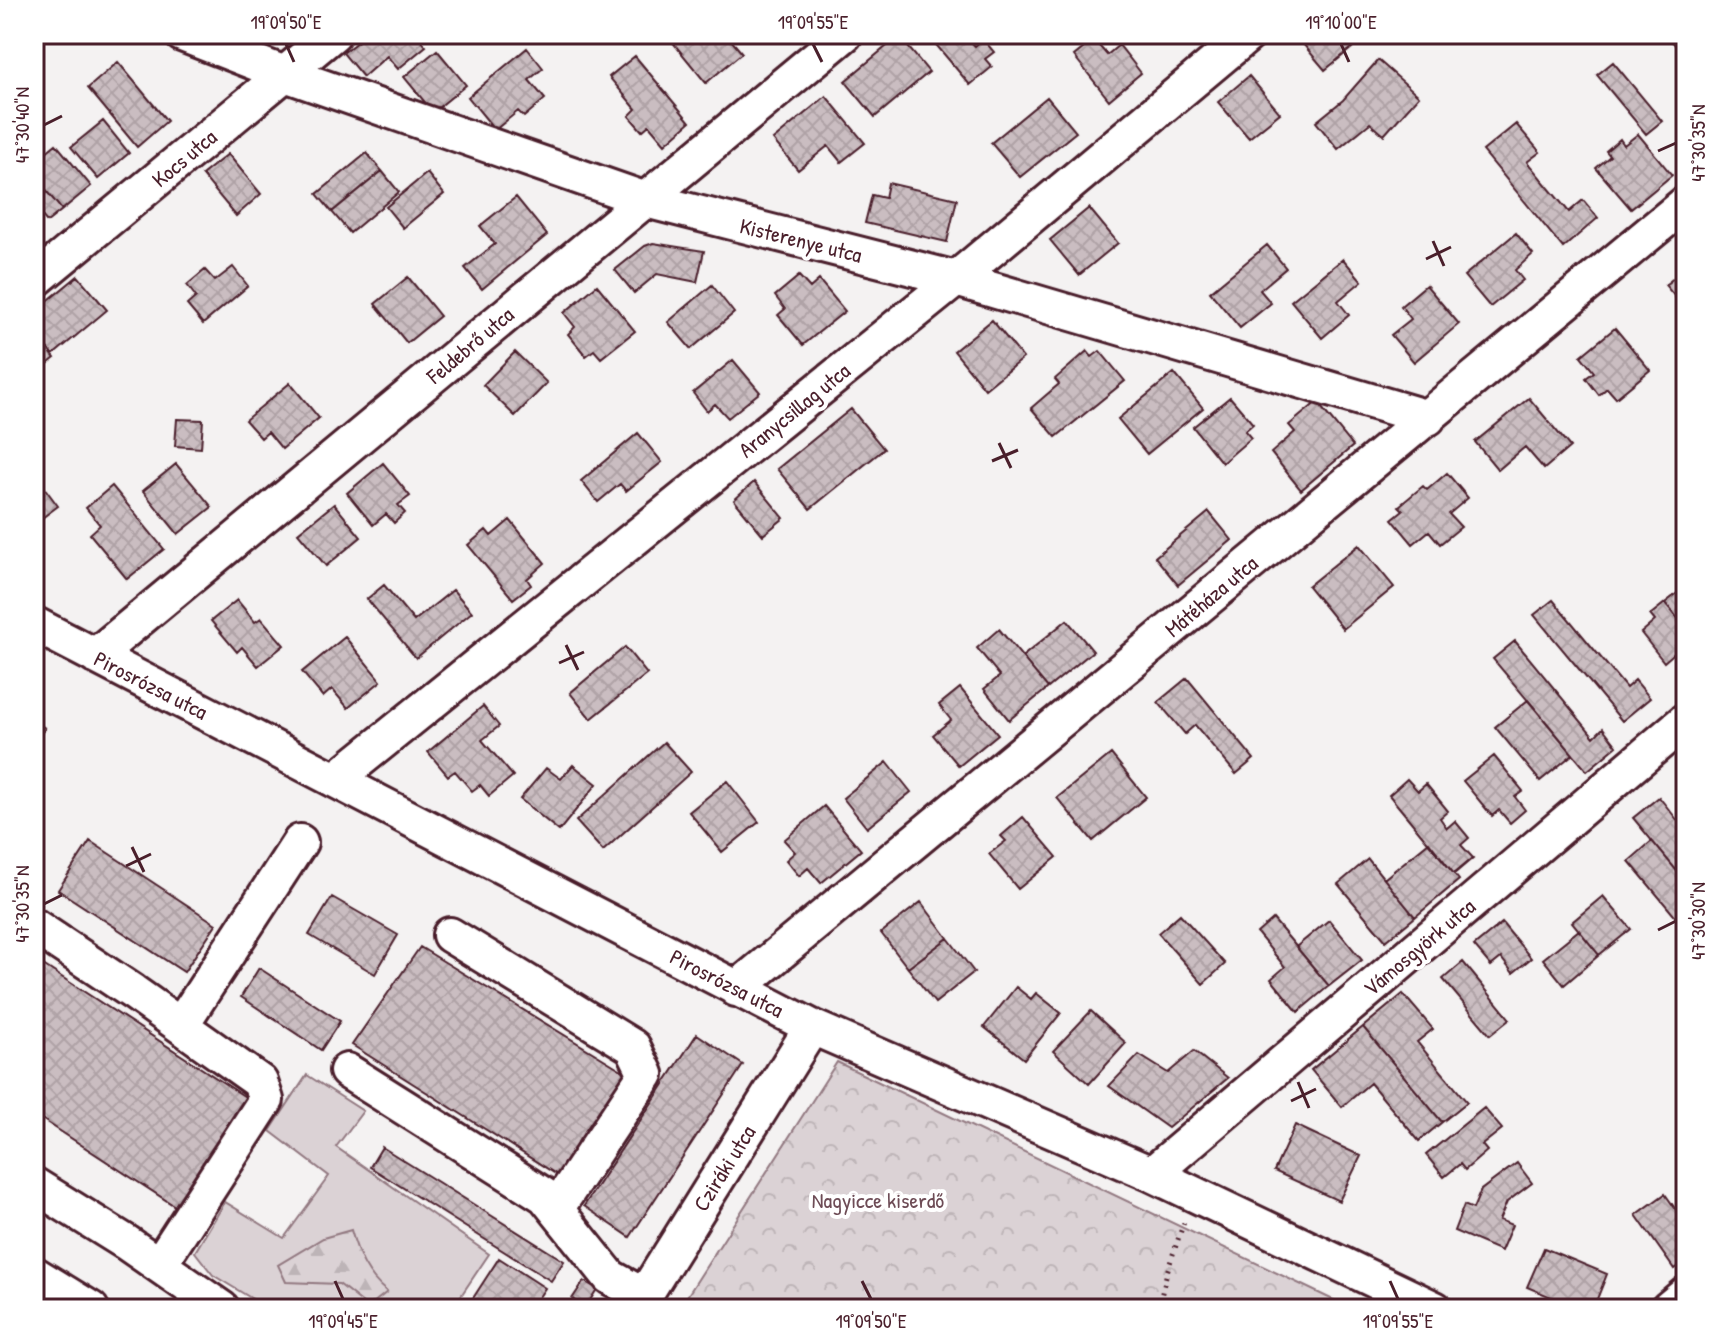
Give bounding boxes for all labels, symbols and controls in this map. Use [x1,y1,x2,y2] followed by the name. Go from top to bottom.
[250,8,322,35] text: 19°09'50"E
[778,8,848,35] text: 19°09'55"E
[1305,8,1377,35] text: 19°10'00"E
[8,87,35,163] text: 47°30'40"N
[1684,104,1711,182] text: 47°30'35"N
[145,122,223,194] street label: Kocs utca
[737,210,866,270] street label: Kisterenye utca
[419,299,520,391] street label: Feldebrő utca
[732,355,856,464] street label: Aranycsillag utca
[1158,548,1264,644] street label: Mátéháza utca
[89,644,213,727] street label: Pirosrózsa utca
[8,865,35,943] text: 47°30'35"N
[1684,882,1711,960] text: 47°30'30"N
[1357,891,1482,1003] street label: Vámosgyörk utca
[665,942,789,1025] street label: Pirosrózsa utca
[686,1119,762,1217] street label: Cziráki utca
[812,1185,944,1215] park label: Nagyicce kiserdő
[308,1307,378,1334] text: 19°09'45"E
[835,1307,907,1334] text: 19°09'50"E
[1363,1307,1433,1334] text: 19°09'55"E

